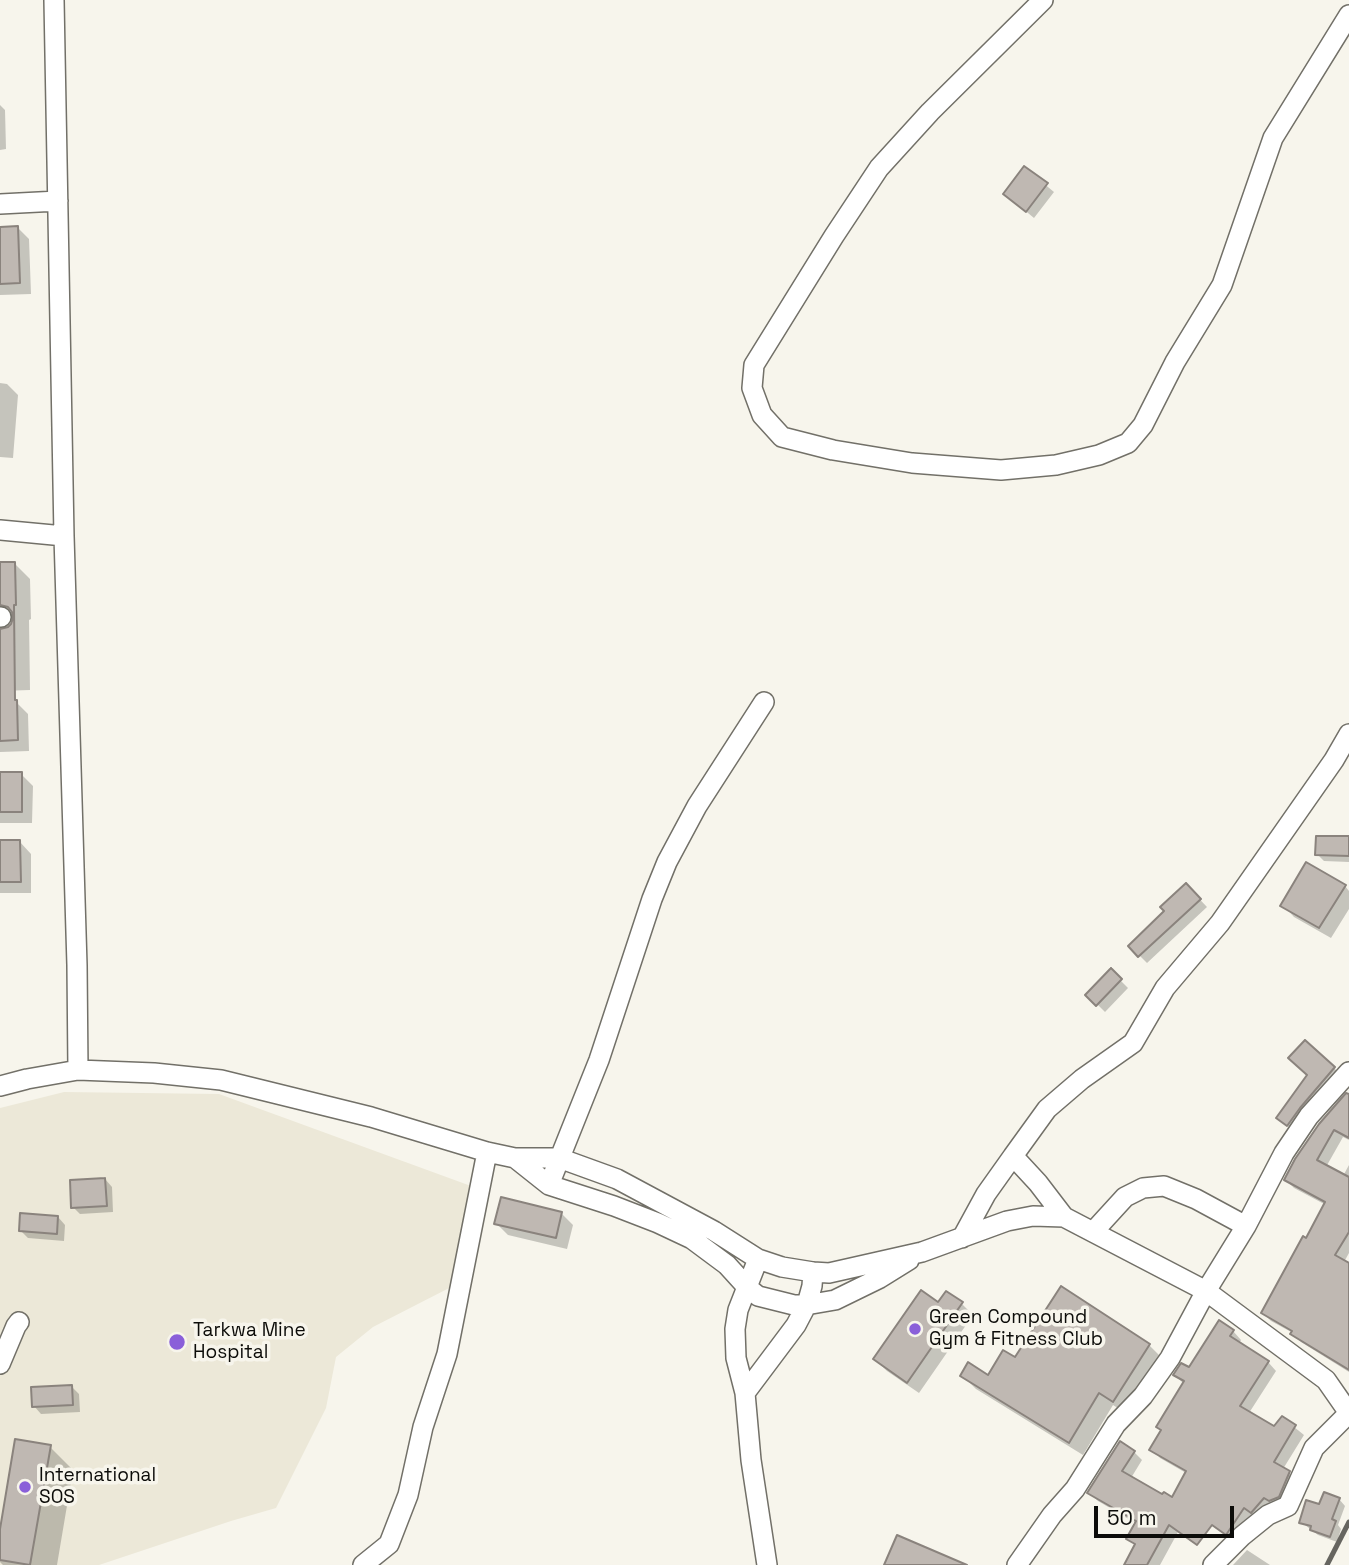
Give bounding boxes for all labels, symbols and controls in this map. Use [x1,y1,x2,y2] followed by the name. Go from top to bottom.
[929,1307,1103,1351] place label: Green Compound Gym & Fitness Club
[193,1320,306,1364] place label: Tarkwa Mine Hospital
[907,1321,923,1337] marker: Green Compound Gym & Fitness Club
[167,1332,187,1352] marker: Tarkwa Mine Hospital
[39,1465,156,1509] place label: International SOS
[17,1479,33,1495] marker: International SOS
[1097,1492,1237,1536] scale bar
[1107,1504,1157,1531] text: 50 m

